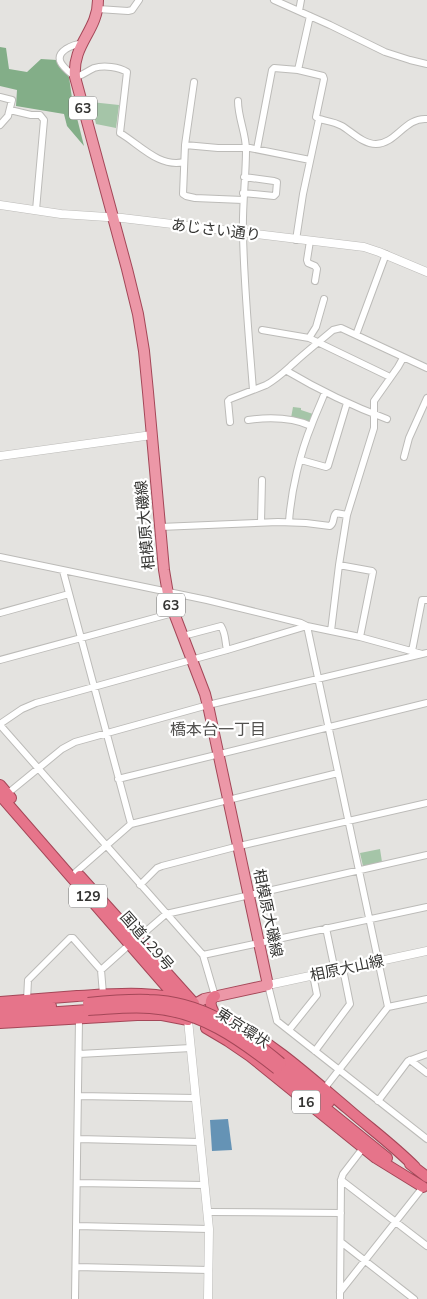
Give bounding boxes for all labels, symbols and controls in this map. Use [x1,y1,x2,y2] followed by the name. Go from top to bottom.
[69,96,97,120] road number: 63
[170,215,262,245] street label: あじさい通り
[131,479,159,571] street label: 相模原大磯線
[157,594,185,616] road number: 63
[170,719,266,741] district label: 橋本台一丁目
[249,867,287,959] street label: 相模原大磯線
[69,884,107,908] road number: 129
[116,907,178,975] street label: 国道129号
[308,950,386,986] street label: 相原大山線
[212,1003,274,1053] street label: 東京環状
[292,1090,320,1114] road number: 16

